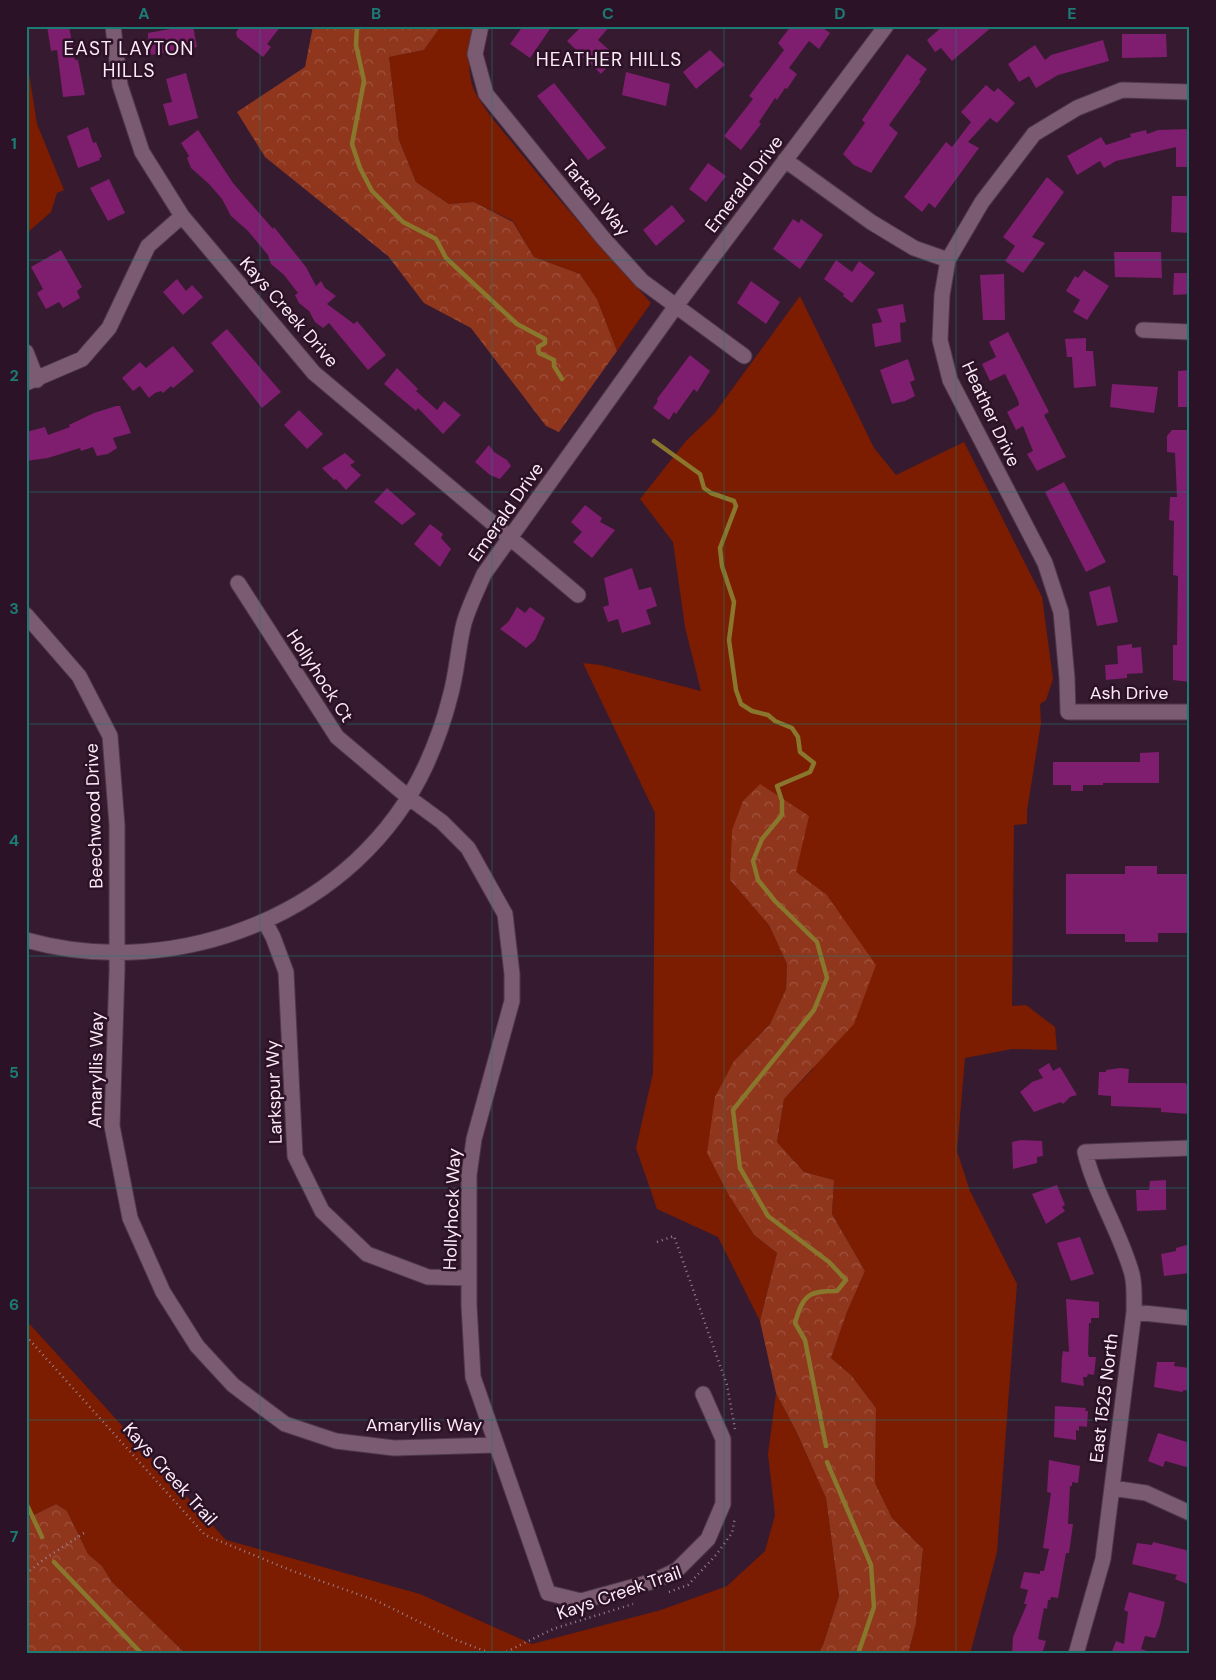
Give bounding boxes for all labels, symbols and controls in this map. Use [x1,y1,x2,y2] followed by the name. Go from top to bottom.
[138,3,150,24] text: A
[371,3,381,24] text: B
[602,3,614,24] text: C
[834,3,846,24] text: D
[1067,3,1077,24] text: E
[64,36,194,83] district label: EAST LAYTON HILLS
[536,47,682,72] district label: HEATHER HILLS
[700,131,788,237] street label: Emerald Drive
[11,133,17,154] text: 1
[557,155,635,241] street label: Tartan Way
[234,252,344,372] street label: Kays Creek Drive
[956,357,1026,471] street label: Heather Drive
[9,365,19,386] text: 2
[463,458,549,566] street label: Emerald Drive
[9,598,19,619] text: 3
[281,625,359,727] street label: Hollyhock Ct
[1090,681,1168,705] street label: Ash Drive
[79,743,109,889] street label: Beechwood Drive
[9,830,19,851] text: 4
[83,1011,109,1129] street label: Amaryllis Way
[260,1040,288,1144] street label: Larkspur Wy
[9,1062,19,1083] text: 5
[438,1148,466,1270] street label: Hollyhock Way
[9,1294,19,1315] text: 6
[1084,1332,1124,1464] street label: East 1525 North
[366,1413,482,1437] street label: Amaryllis Way
[117,1418,223,1530] street label: Kays Creek Trail
[10,1526,19,1547] text: 7
[553,1560,685,1626] street label: Kays Creek Trail

